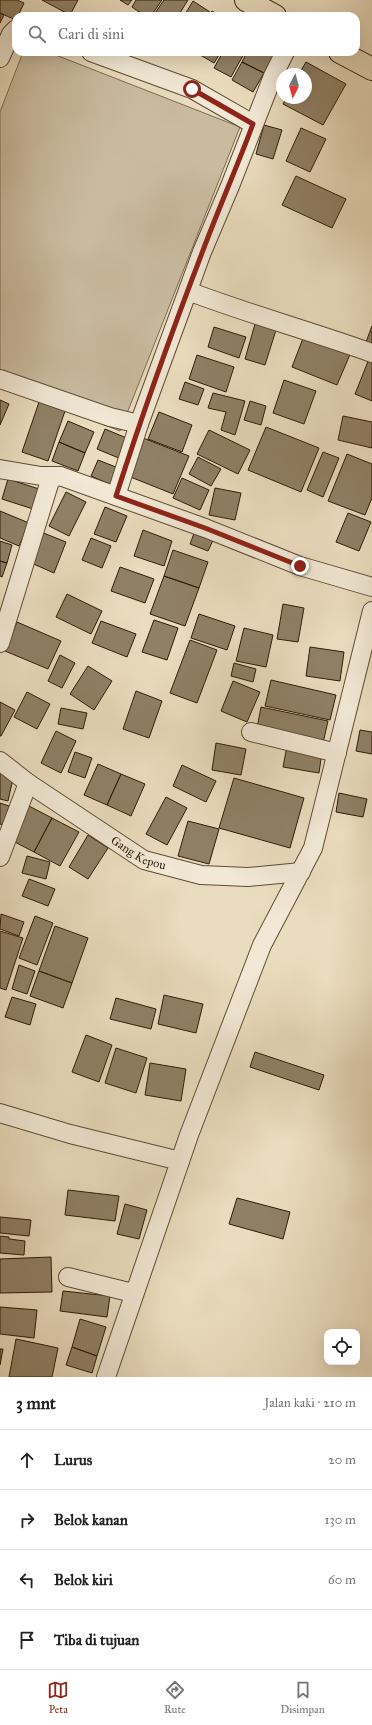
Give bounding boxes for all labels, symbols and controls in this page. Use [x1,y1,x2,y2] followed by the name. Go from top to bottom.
[12,12,360,56] search box
[26,23,48,45] icon: search
[58,25,124,43] text: Cari di sini
[276,68,312,104] north arrow
[183,80,201,98] route start
[291,557,309,575] route end
[108,833,168,873] street label: Gang Kepou
[324,1329,360,1365] map controls
[324,1329,360,1365] button: locate
[16,1393,56,1414] text: 3 mnt
[264,1395,356,1411] text: Jalan kaki · 210 m
[16,1449,38,1471] icon: ahead
[54,1451,92,1469] text: Lurus
[328,1452,356,1468] text: 20 m
[16,1509,38,1531] icon: right
[54,1511,128,1529] text: Belok kanan
[324,1512,356,1528] text: 130 m
[16,1569,38,1591] icon: left
[54,1571,113,1589] text: Belok kiri
[328,1572,356,1588] text: 60 m
[16,1629,38,1651] icon: arrive
[54,1631,139,1649] text: Tiba di tujuan
[47,1679,69,1716] tab: Peta
[164,1679,186,1716] tab: Rute
[281,1679,325,1716] tab: Disimpan

